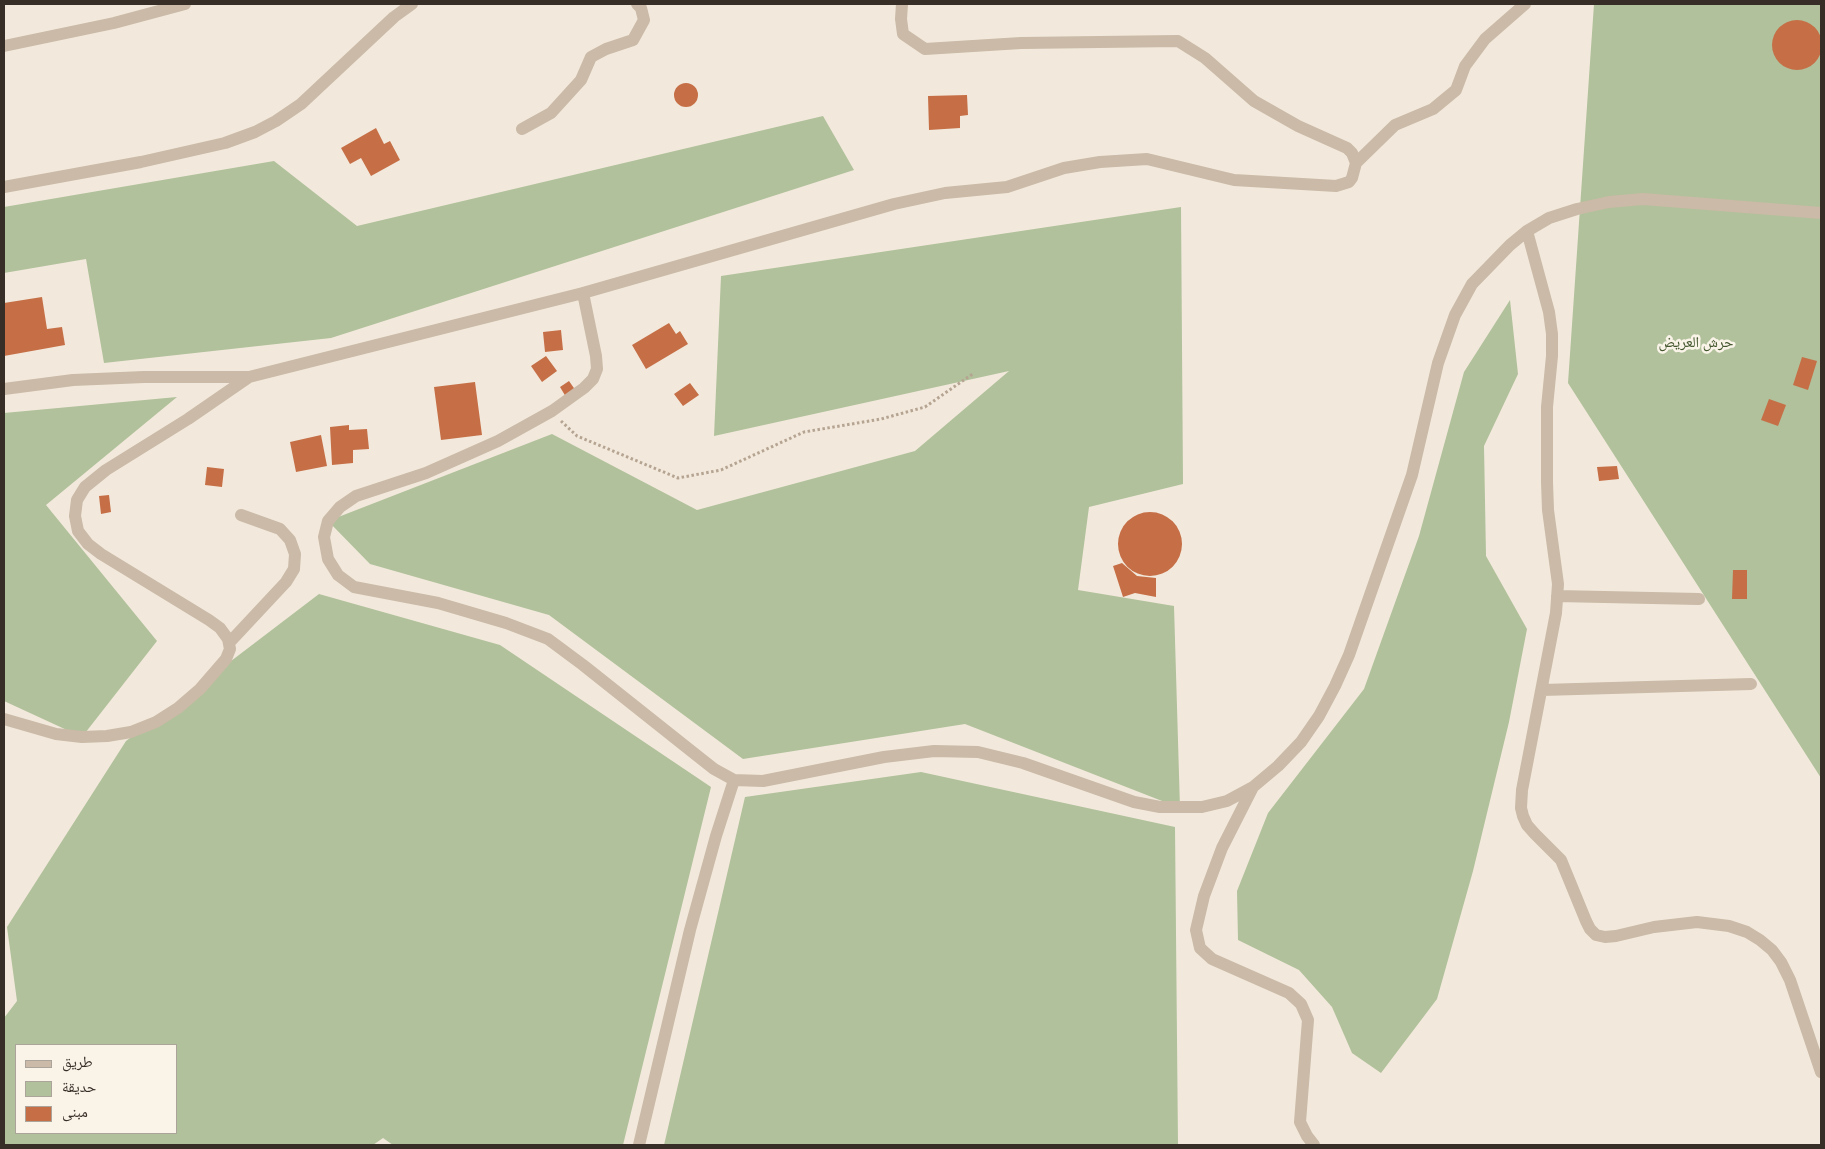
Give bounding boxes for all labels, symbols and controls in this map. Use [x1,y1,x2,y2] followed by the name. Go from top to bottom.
[1659,335,1733,353] park label: حرش العريض
[15,1044,178,1134] legend
[62,1054,93,1073] text: طريق
[62,1079,96,1098] text: حديقة
[62,1104,88,1123] text: مبنى

